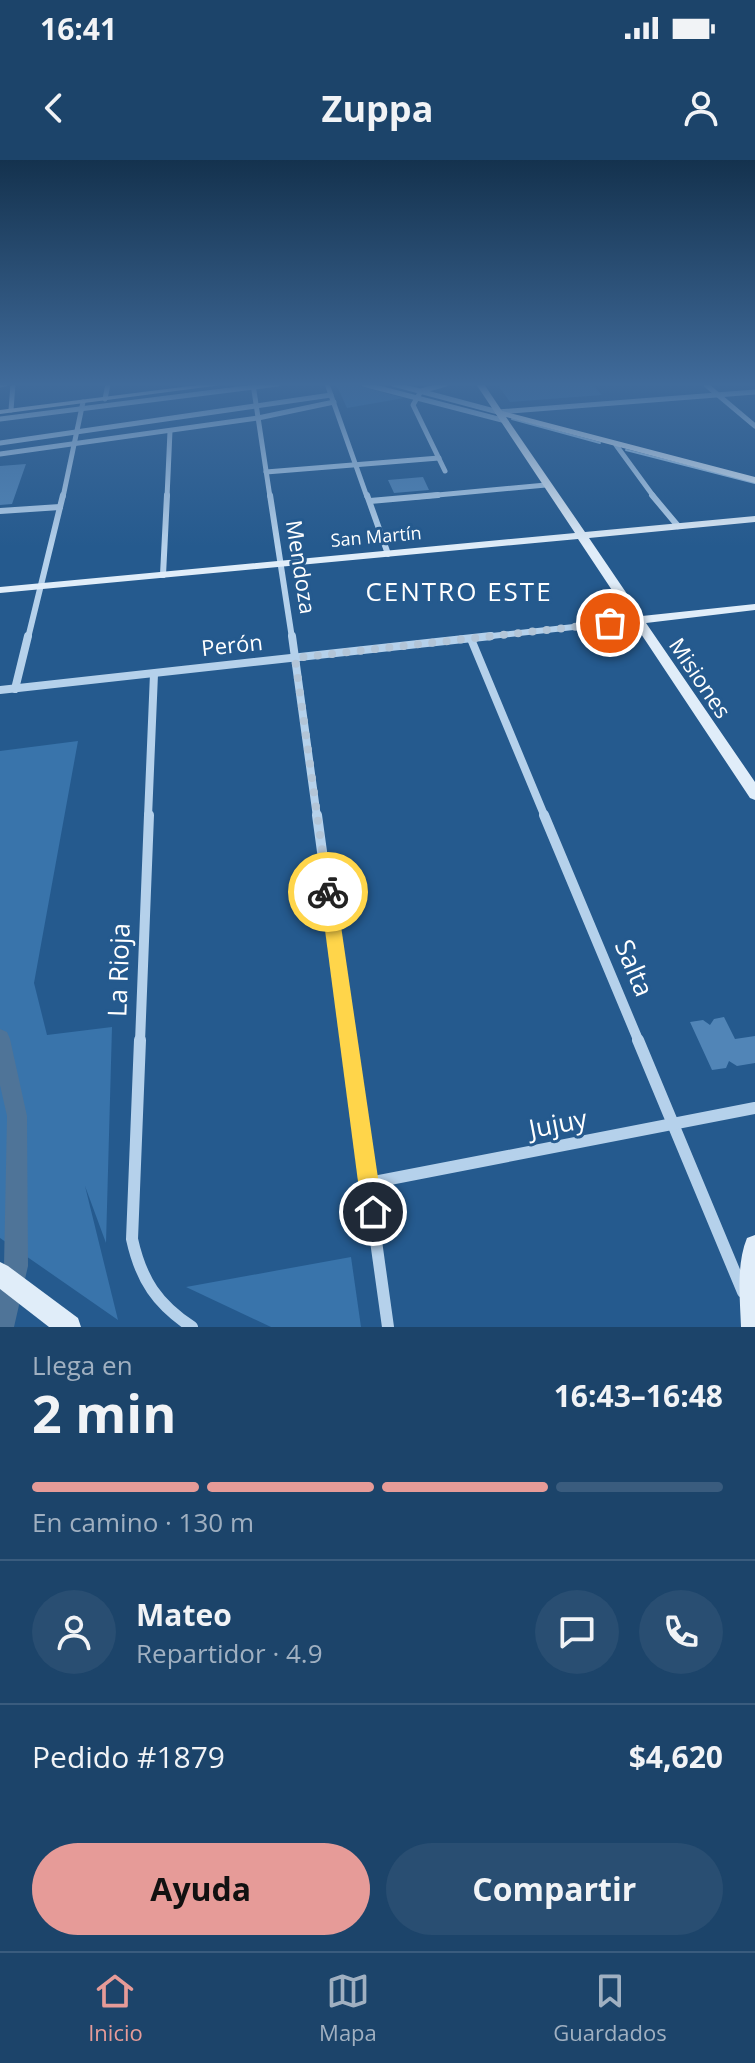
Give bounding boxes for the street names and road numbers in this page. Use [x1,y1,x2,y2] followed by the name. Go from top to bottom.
[280,518,324,616] street label: Mendoza
[329,520,422,552] street label: San Martín
[200,626,264,662] street label: Perón
[663,631,739,724] street label: Misiones
[98,922,138,1018] street label: La Rioja
[607,933,663,1002] street label: Salta
[523,1100,591,1147] street label: Jujuy

